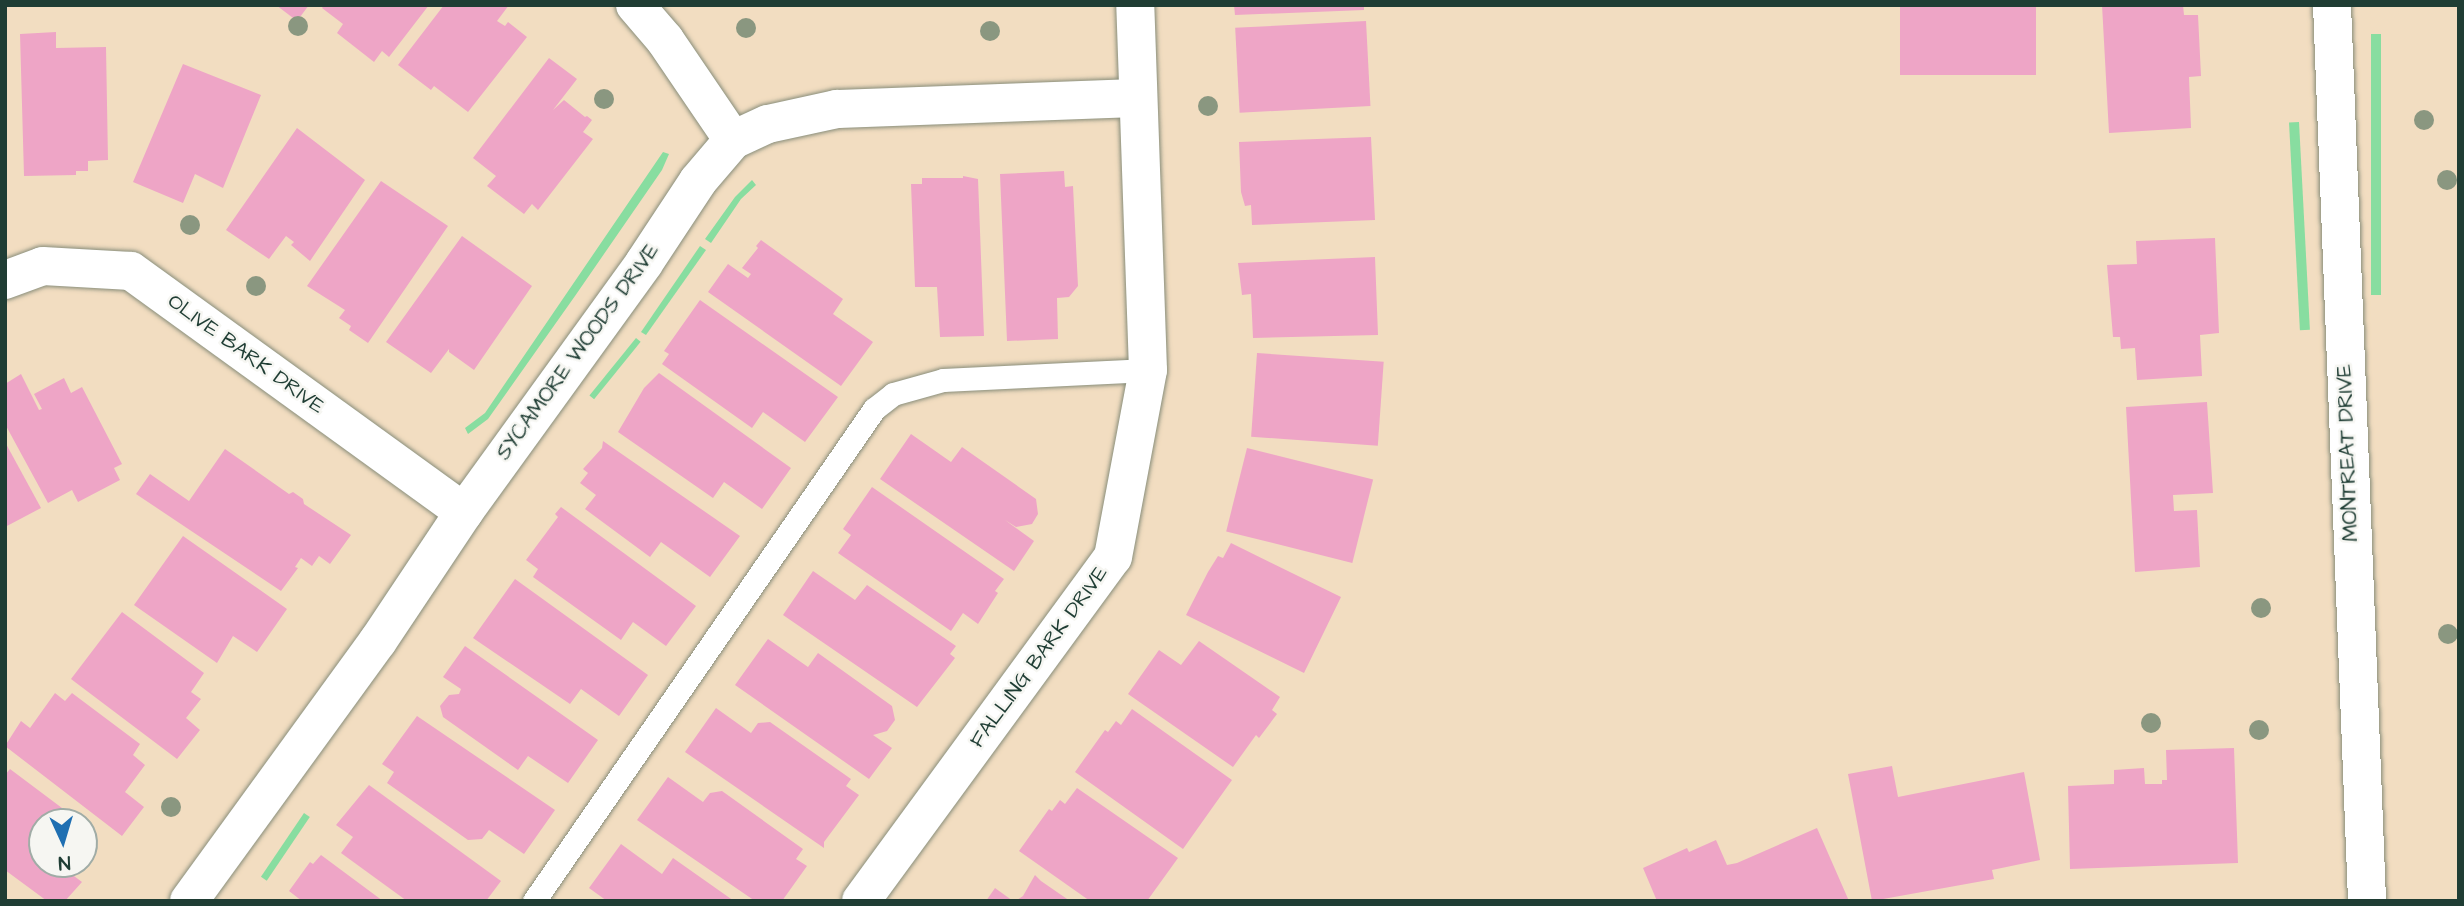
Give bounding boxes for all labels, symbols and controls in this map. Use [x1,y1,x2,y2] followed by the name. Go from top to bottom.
[491,239,665,465] street label: SYCAMORE WOODS DRIVE
[163,289,329,419] street label: OLIVE BARK DRIVE
[2332,364,2364,542] street label: MONTREAT DRIVE
[965,561,1113,753] street label: FALLING BARK DRIVE
[28,808,98,878] north arrow
[57,849,71,876] text: N

